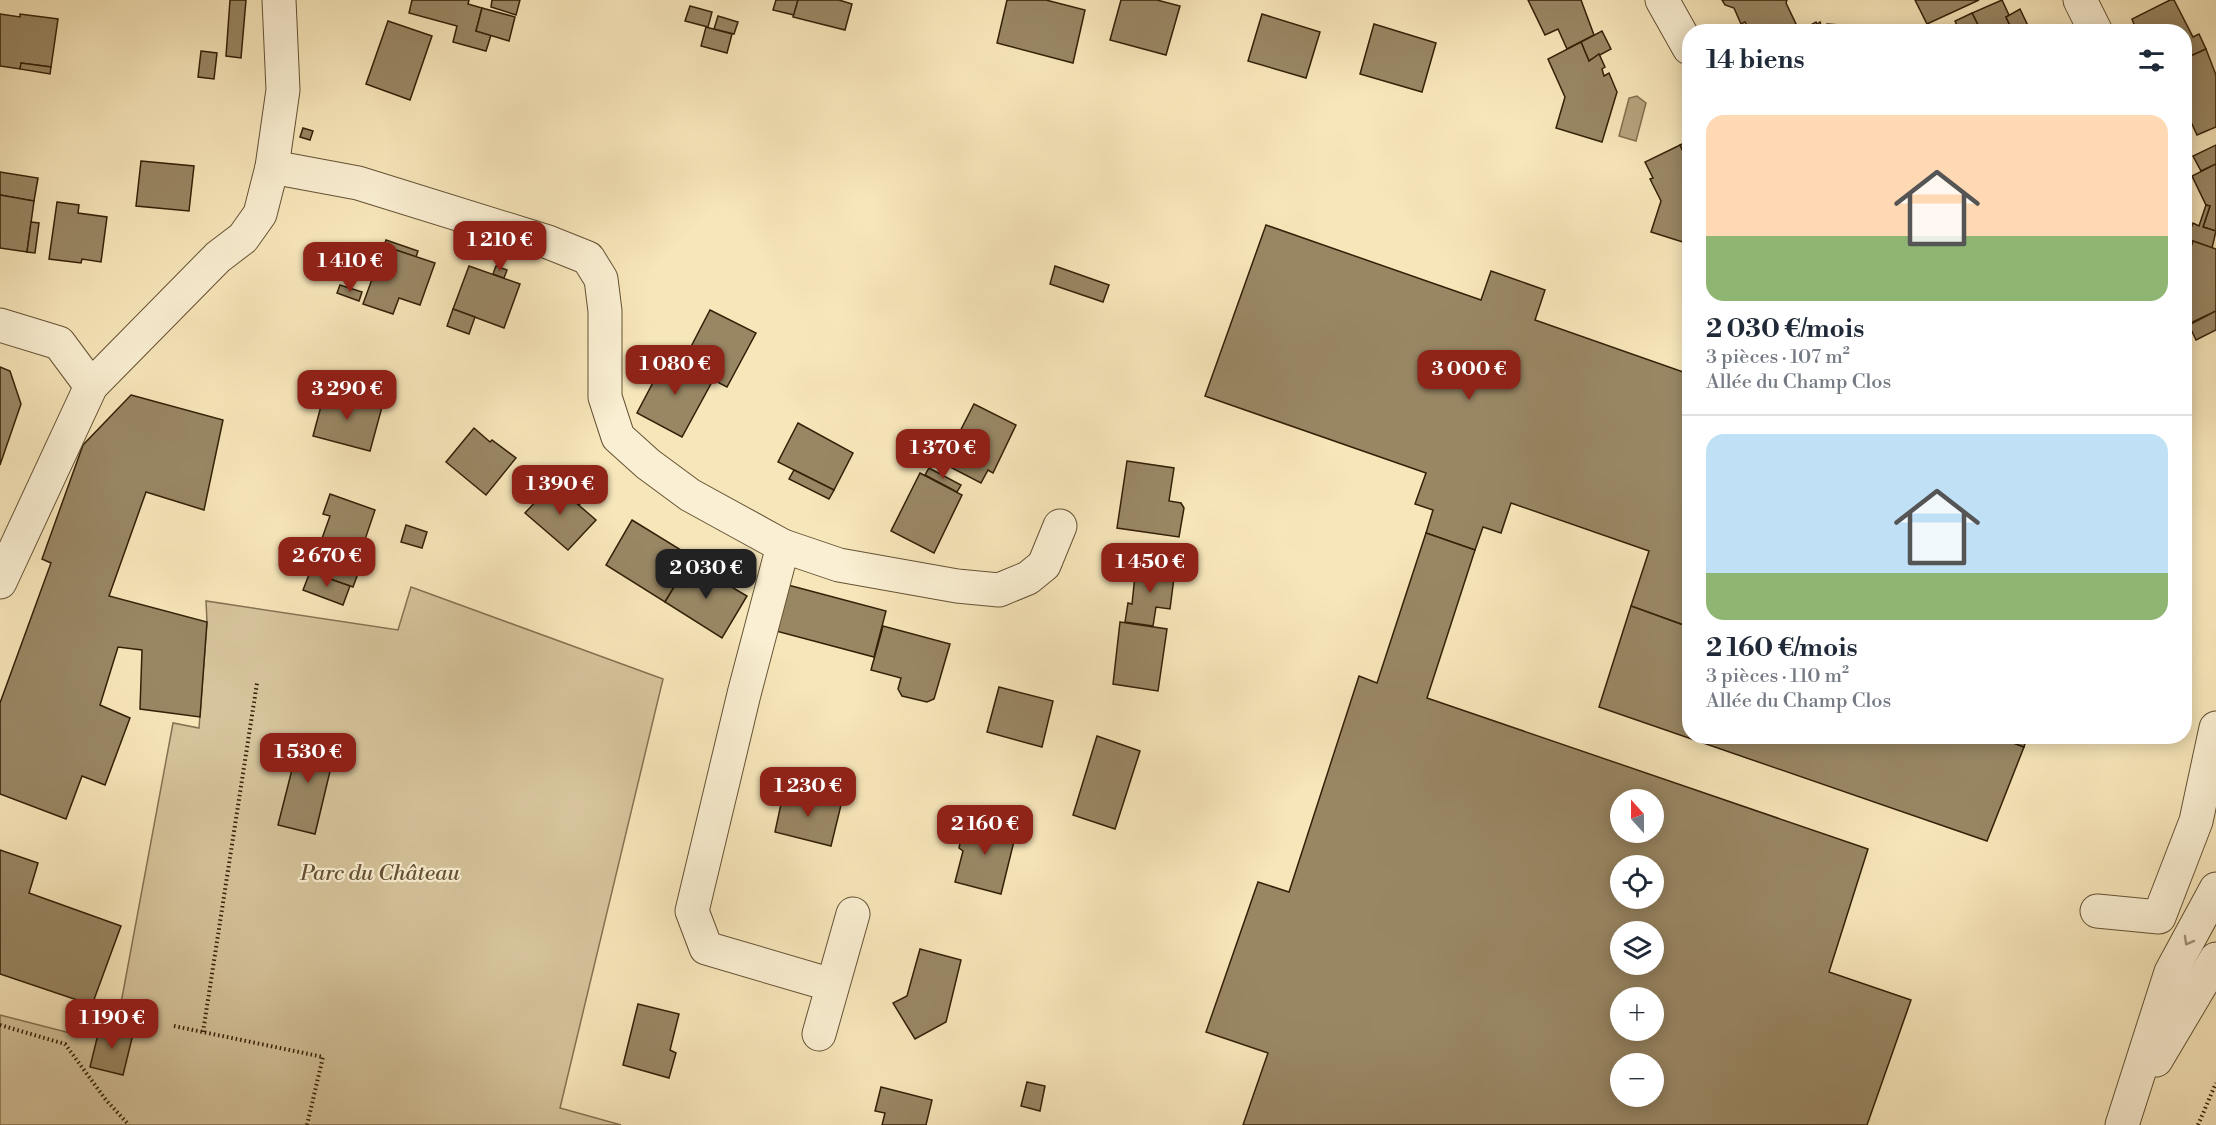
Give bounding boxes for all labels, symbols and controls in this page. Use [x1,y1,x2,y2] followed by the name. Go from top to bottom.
[1706,44,1805,76] text: 14 biens
[2135,44,2168,77] icon: filters
[1883,154,1991,262] icon: home
[445,221,555,272] pin: 1 210 €
[467,228,533,253] text: 1 210 €
[295,242,405,293] pin: 1 410 €
[317,249,383,274] text: 1 410 €
[1706,313,1864,345] text: 2 030 €/mois
[620,345,730,396] pin: 1 080 €
[1706,345,1850,370] text: 3 pièces · 107 m²
[1414,350,1524,401] pin: 3 000 €
[640,352,710,377] text: 1 080 €
[1431,357,1507,382] text: 3 000 €
[292,370,402,421] pin: 3 290 €
[1706,370,1891,395] text: Allée du Champ Clos
[311,377,383,402] text: 3 290 €
[888,429,998,480] pin: 1 370 €
[910,436,976,461] text: 1 370 €
[505,465,615,516] pin: 1 390 €
[526,472,594,497] text: 1 390 €
[1883,473,1991,581] icon: home
[272,537,382,588] pin: 2 670 €
[1095,543,1205,594] pin: 1 450 €
[292,544,362,569] text: 2 670 €
[651,549,761,600] pin: 2 030 €
[1115,550,1185,575] text: 1 450 €
[669,556,743,581] text: 2 030 €
[1706,632,1858,664] text: 2 160 €/mois
[1706,664,1849,689] text: 3 pièces · 110 m²
[1706,689,1891,714] text: Allée du Champ Clos
[253,733,363,784] pin: 1 530 €
[274,740,342,765] text: 1 530 €
[753,767,863,818] pin: 1 230 €
[774,774,842,799] text: 1 230 €
[1610,789,1664,843] north arrow
[1610,789,1664,1107] map controls
[930,805,1040,856] pin: 2 160 €
[951,812,1019,837] text: 2 160 €
[1610,855,1664,909] button: locate
[299,860,460,887] park label: Parc du Château
[1610,921,1664,975] button: layers
[2184,935,2195,945] one-way arrow
[1610,987,1664,1041] button: +
[57,999,167,1050] pin: 1 190 €
[79,1006,145,1031] text: 1 190 €
[1610,1053,1664,1107] button: −

